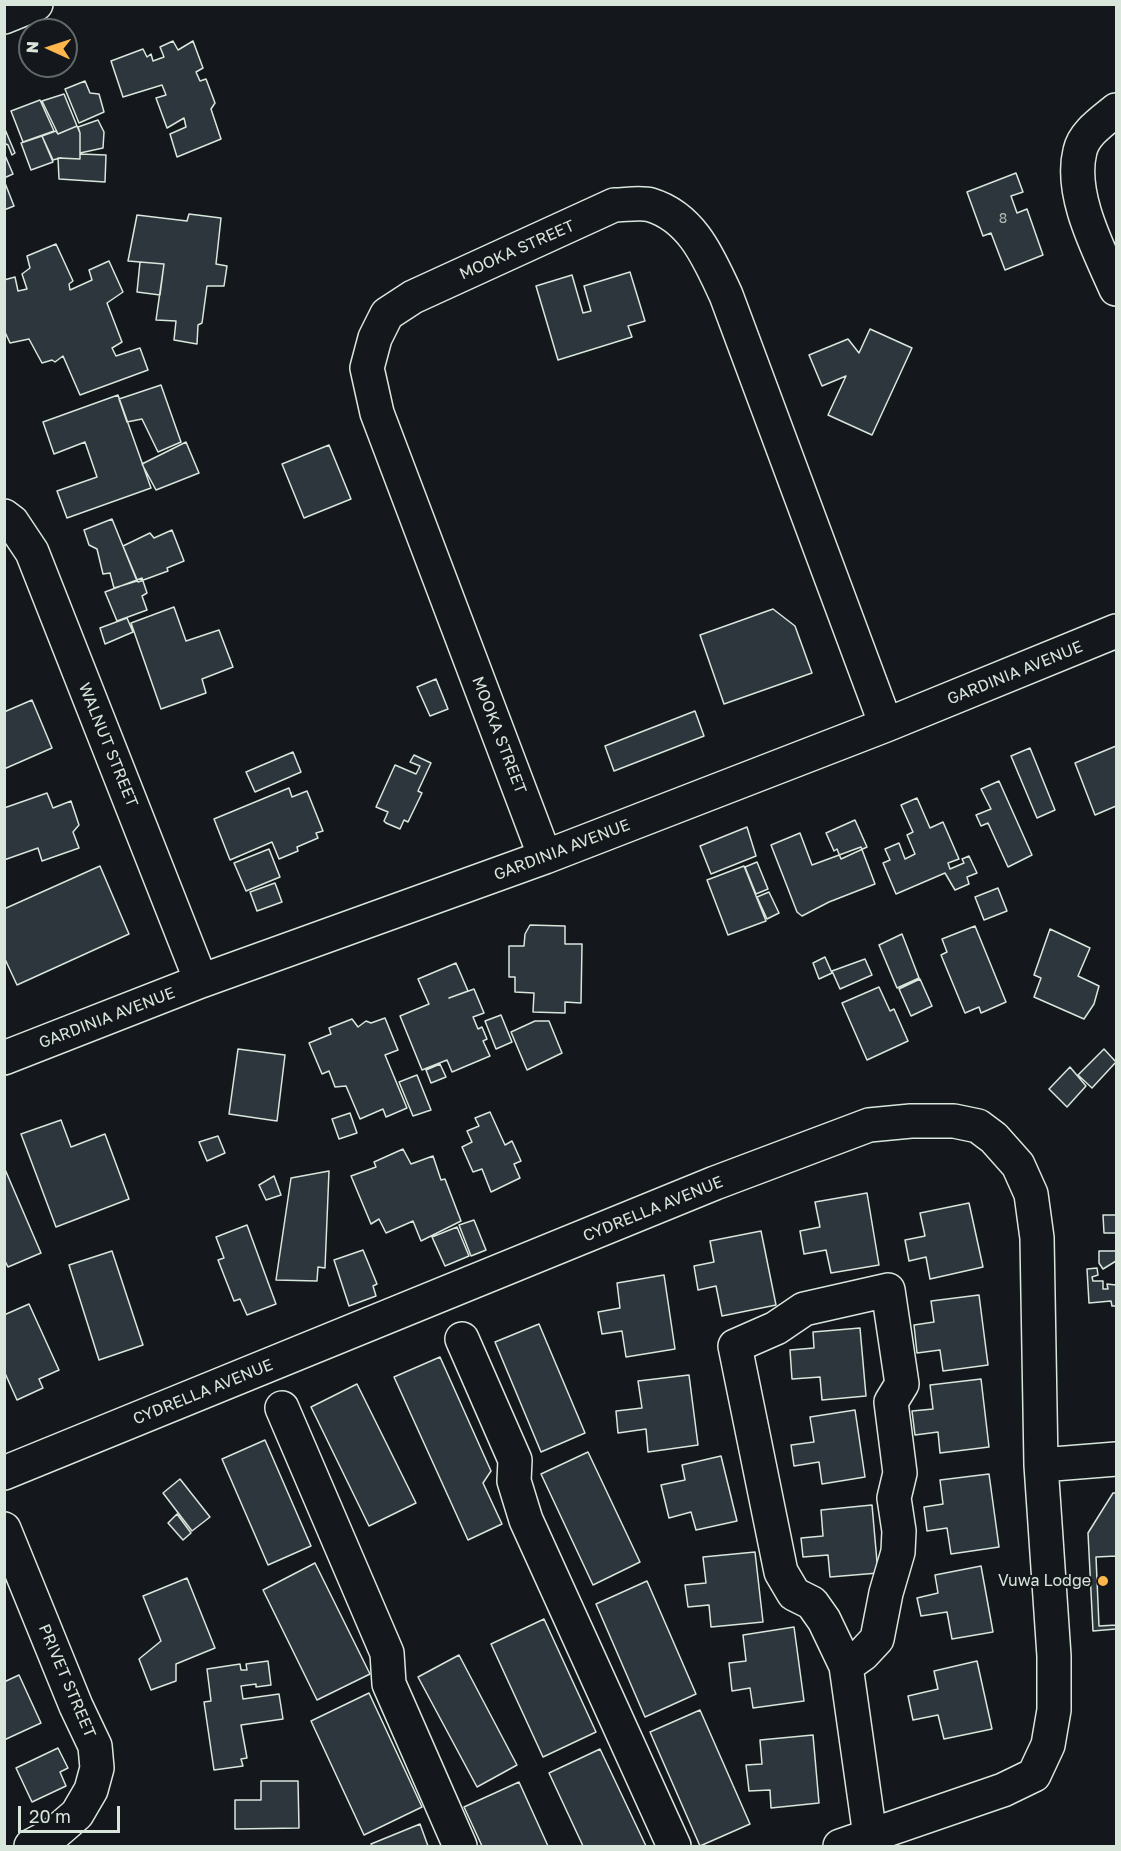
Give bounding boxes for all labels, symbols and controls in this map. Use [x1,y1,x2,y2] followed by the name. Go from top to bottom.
[18,18,78,78] north arrow
[22,41,42,54] text: N
[999,211,1007,227] house number: 8
[456,216,578,284] street label: MOOKA STREET
[945,637,1085,709] street label: GARDINIA AVENUE
[468,674,530,796] street label: MOOKA STREET
[74,680,142,810] street label: WALNUT STREET
[491,815,633,885] street label: GARDINIA AVENUE
[36,983,178,1053] street label: GARDINIA AVENUE
[580,1172,726,1246] street label: CYDRELLA AVENUE
[130,1355,276,1429] street label: CYDRELLA AVENUE
[998,1571,1091,1591] place label: Vuwa Lodge
[1096,1574,1110,1588] marker: Vuwa Lodge
[34,1621,100,1741] street label: PRIVET STREET
[21,1794,123,1832] scale bar
[29,1805,71,1827] text: 20 m

